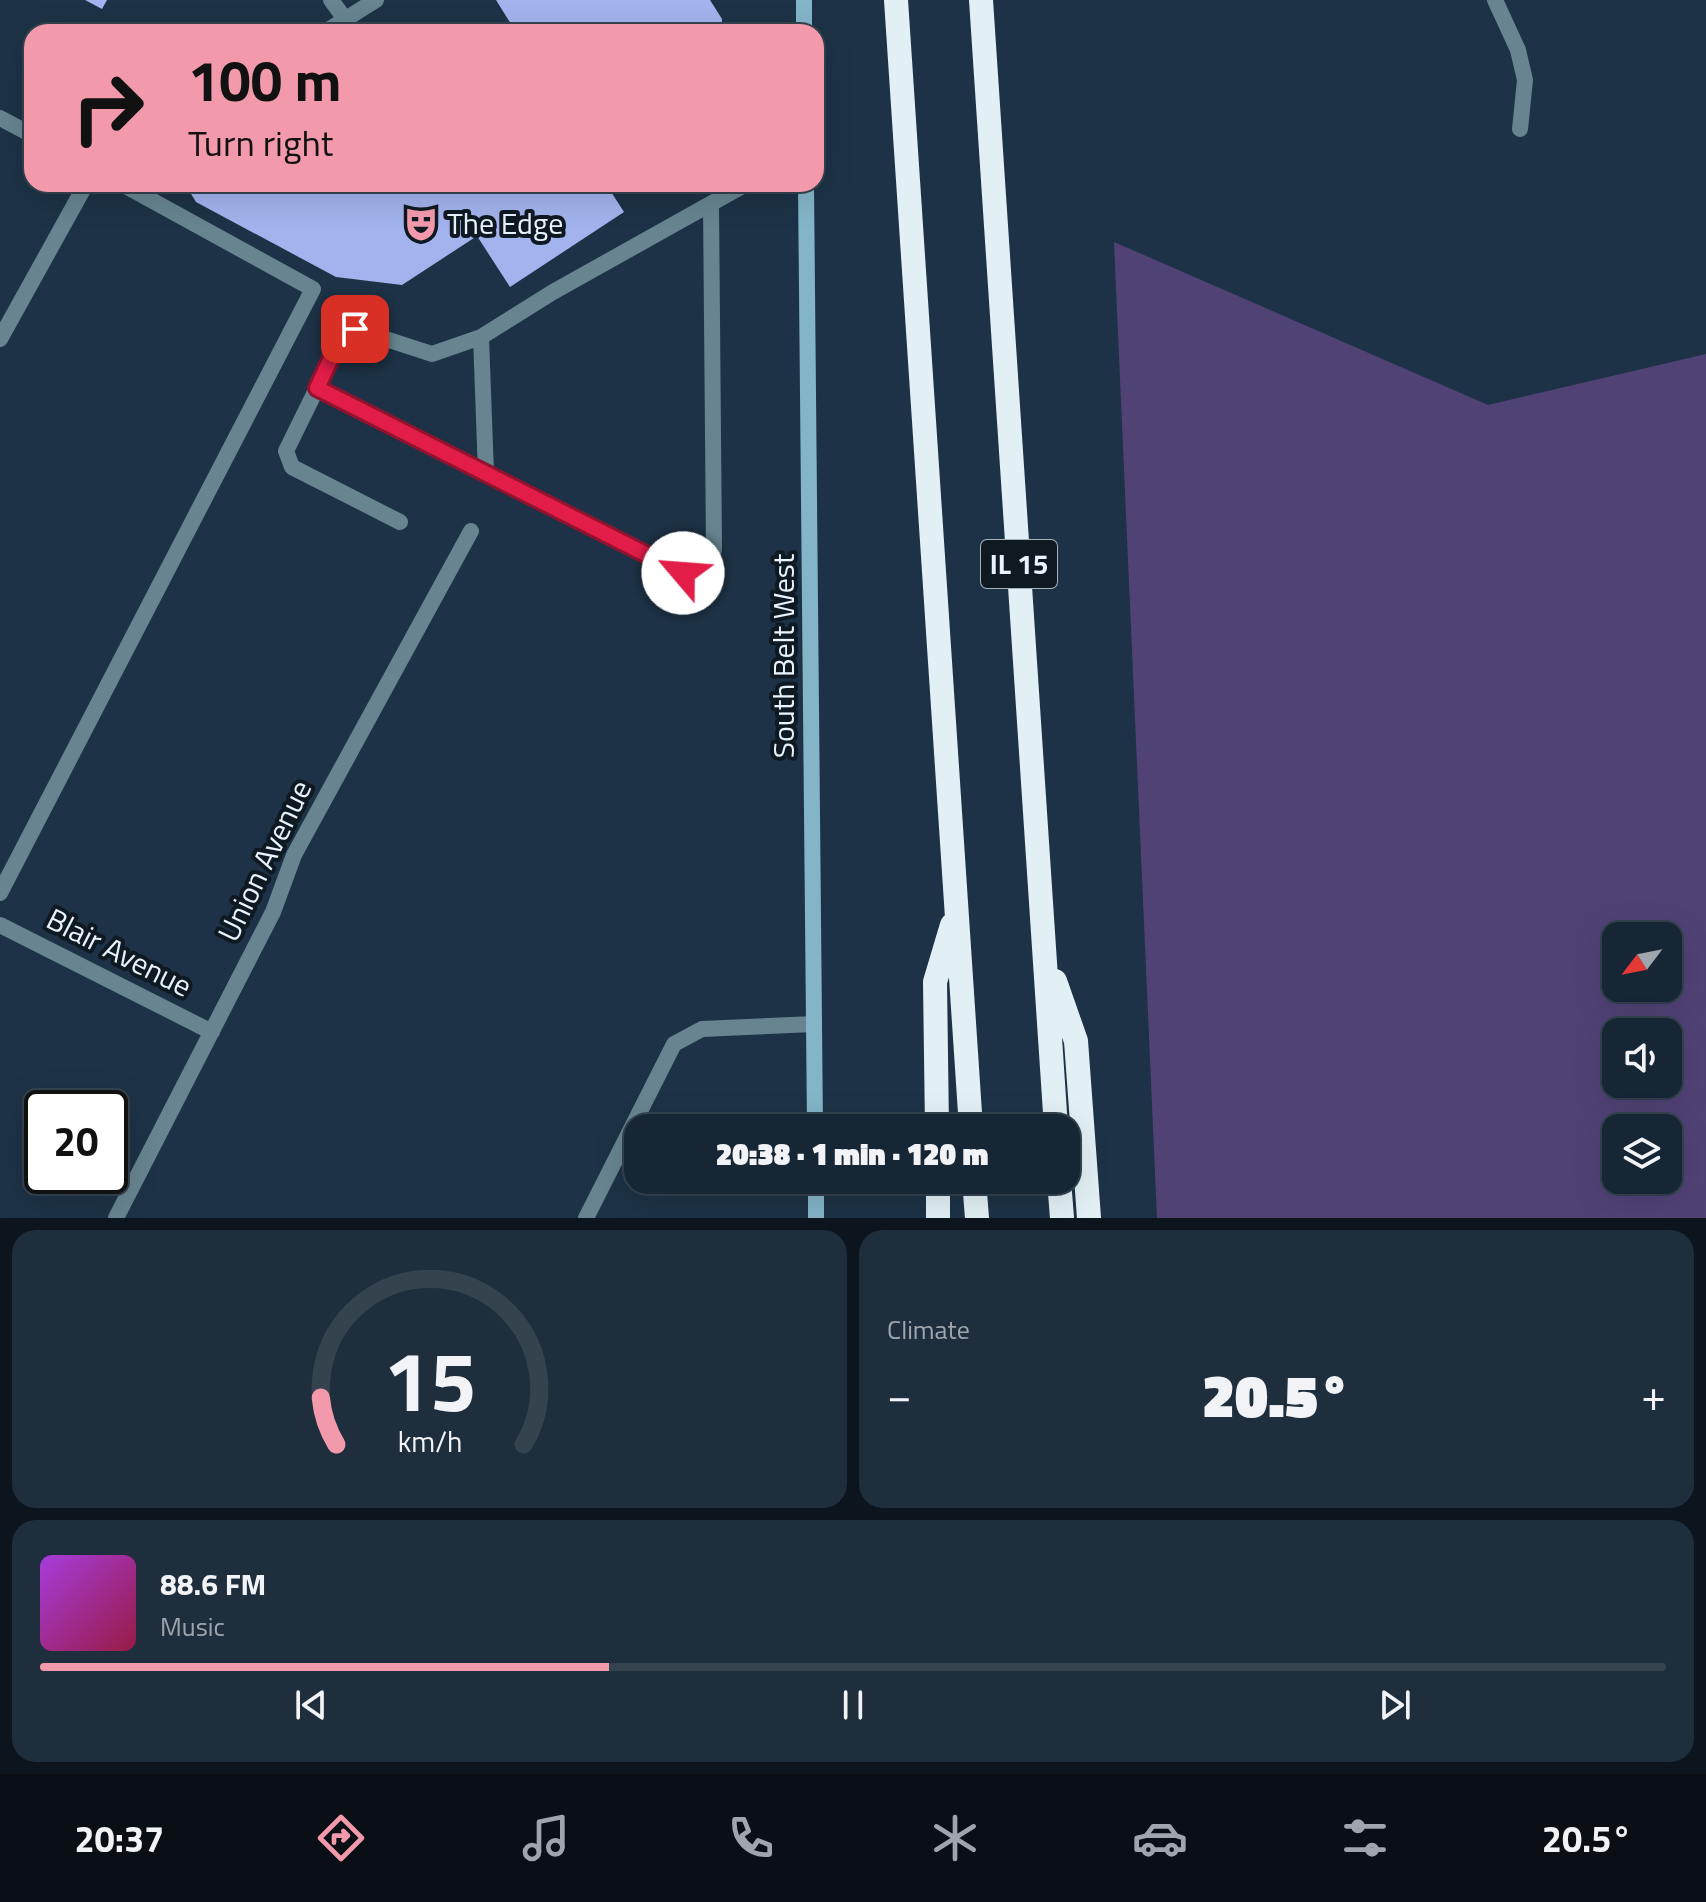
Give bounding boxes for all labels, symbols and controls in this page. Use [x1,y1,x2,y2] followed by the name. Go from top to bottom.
[188,38,341,123] text: 100 m
[56,56,160,160] icon: right
[188,115,333,170] text: Turn right
[447,200,563,246] place label: The Edge
[402,205,440,243] theatre icon: The Edge
[321,295,389,363] pin
[333,307,377,351] icon: arrive
[641,531,725,615] position arrow
[981,540,1057,588] road number: IL 15
[760,553,806,758] street label: South Belt West
[205,772,323,949] street label: Union Avenue
[39,896,200,1008] street label: Blair Avenue
[1602,922,1682,1002] north arrow
[1602,922,1682,1194] map controls
[1602,1018,1682,1098] button: sound
[24,1090,128,1194] speed limit sign: 20
[1602,1114,1682,1194] button: layers
[716,1131,988,1177] text: 20:38 · 1 min · 120 m
[887,1310,970,1349] text: Climate
[383,1317,476,1443] text: 15
[1202,1349,1351,1440] text: 20.5°
[887,1361,912,1428] text: −
[1641,1361,1666,1428] text: +
[397,1420,462,1463] text: km/h
[160,1561,266,1607] text: 88.6 FM
[160,1607,225,1646] text: Music
[289,1683,333,1727] icon: previous
[831,1683,875,1727] icon: pause
[1373,1683,1417,1727] icon: next
[313,1810,369,1866] icon: directions
[518,1810,574,1866] icon: music
[723,1810,779,1866] icon: phone
[927,1810,983,1866] icon: climate
[1132,1810,1188,1866] icon: car
[1337,1810,1393,1866] icon: filters
[74,1811,164,1866] text: 20:37
[1542,1811,1632,1866] text: 20.5°

